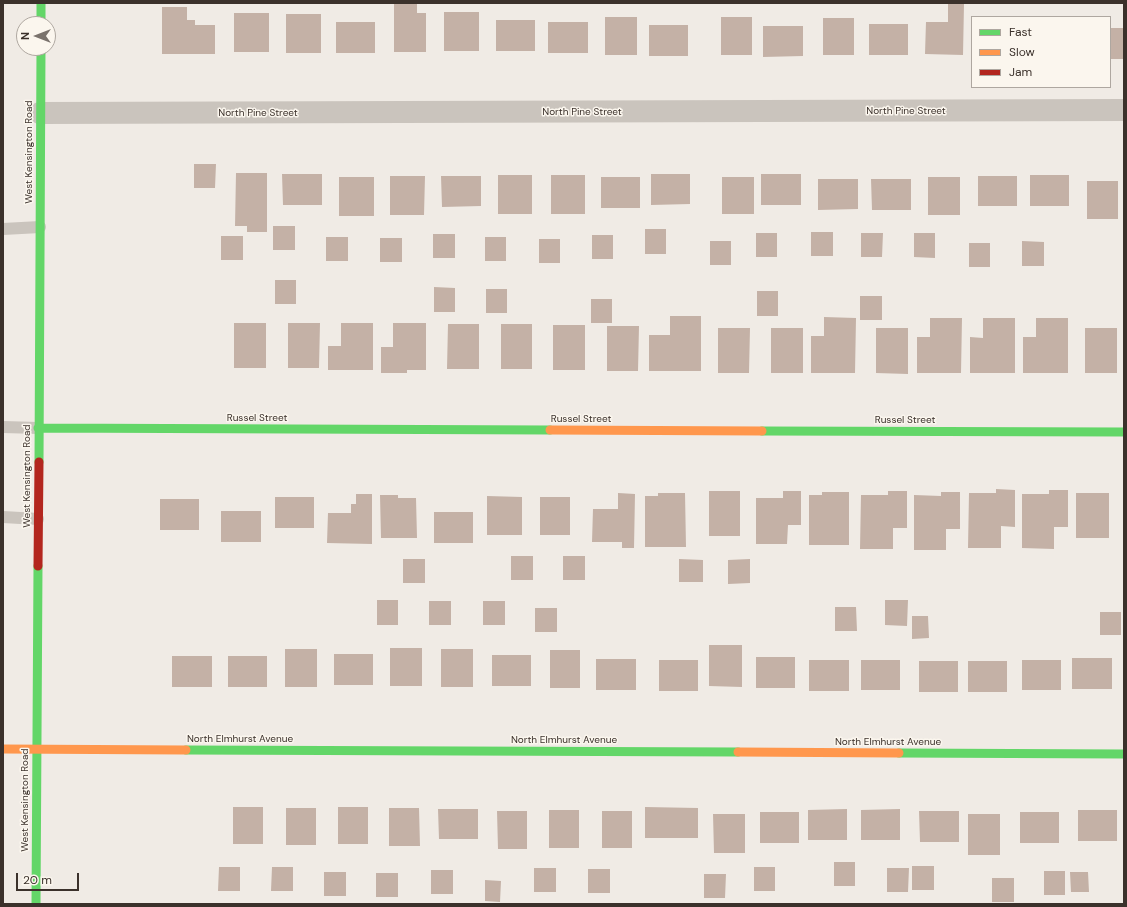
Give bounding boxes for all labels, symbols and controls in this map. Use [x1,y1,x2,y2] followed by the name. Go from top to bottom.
[16,16,56,56] north arrow
[971,16,1111,88] legend
[1009,24,1032,40] text: Fast
[18,32,32,40] text: N
[1009,44,1035,60] text: Slow
[1009,64,1032,80] text: Jam
[23,100,35,204] street label: West Kensington Road
[866,105,946,117] street label: North Pine Street
[542,106,622,118] street label: North Pine Street
[218,107,298,119] street label: North Pine Street
[227,412,287,424] street label: Russel Street
[551,413,611,425] street label: Russel Street
[875,414,935,426] street label: Russel Street
[21,424,33,528] street label: West Kensington Road
[187,733,293,745] street label: North Elmhurst Avenue
[511,734,617,746] street label: North Elmhurst Avenue
[835,736,941,748] street label: North Elmhurst Avenue
[19,748,31,852] street label: West Kensington Road
[18,865,81,891] scale bar
[23,872,52,888] text: 20 m

